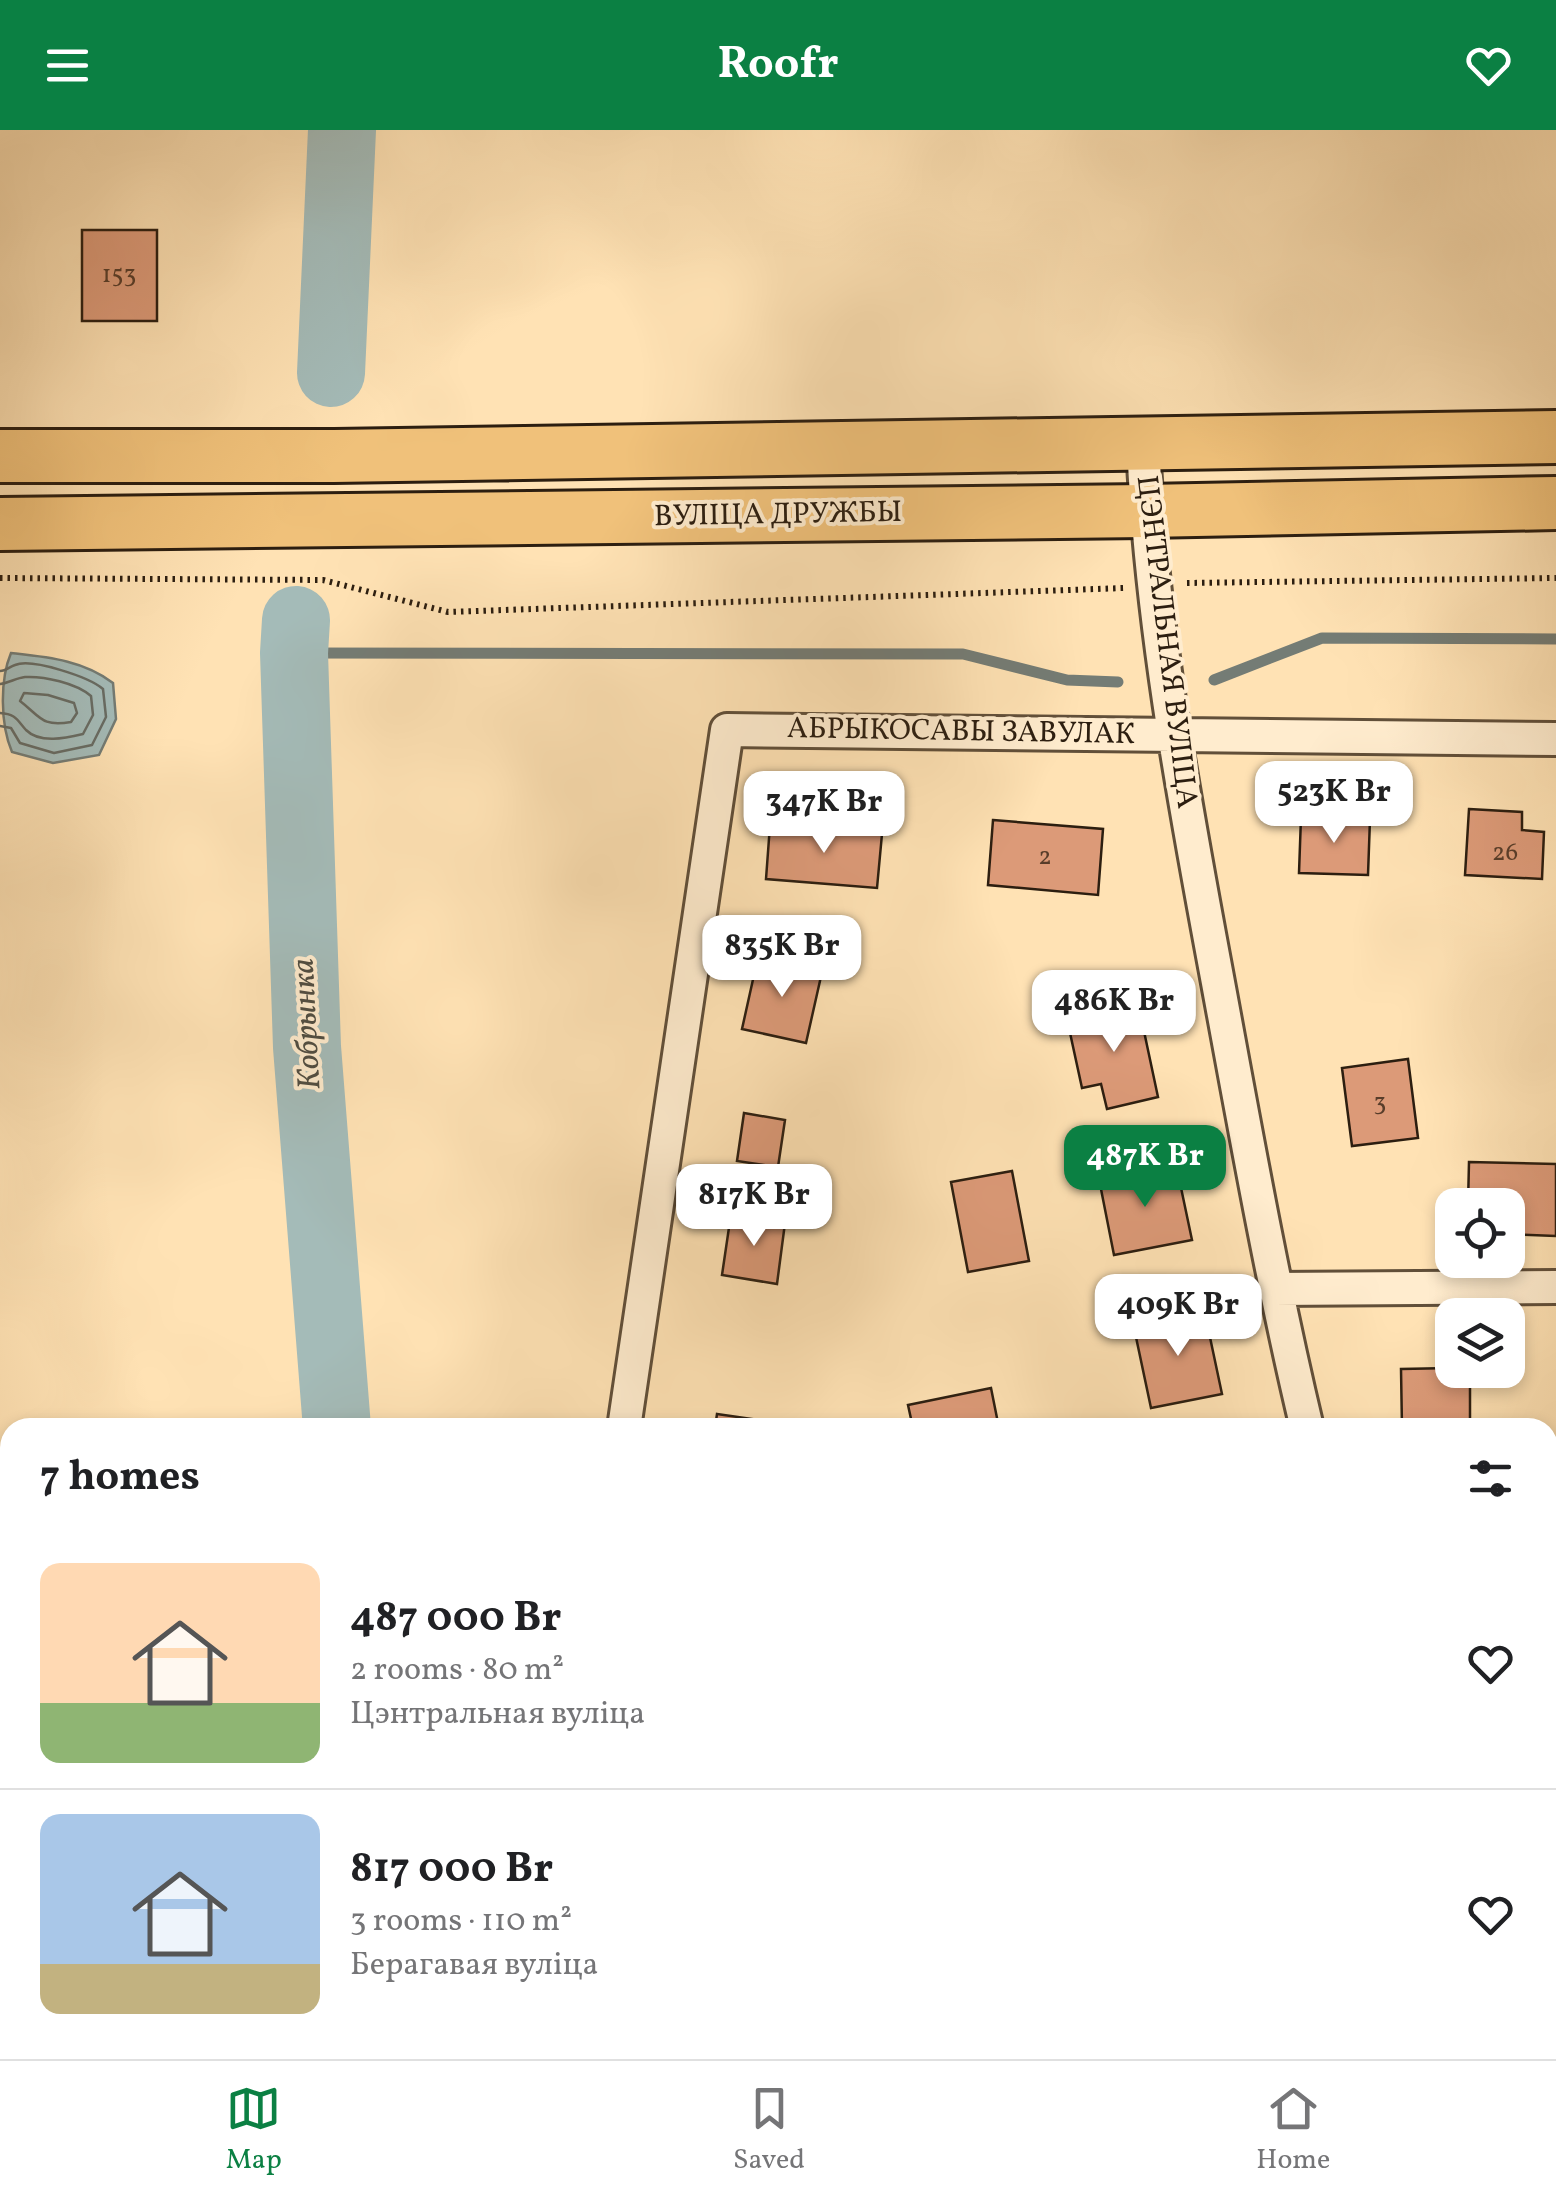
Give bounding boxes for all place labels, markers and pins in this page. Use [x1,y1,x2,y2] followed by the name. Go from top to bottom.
[1242,761,1426,846] pin: 523K Br
[732,771,916,856] pin: 347K Br
[690,915,874,1000] pin: 835K Br
[1022,970,1206,1055] pin: 486K Br
[1053,1125,1237,1210] pin: 487K Br
[662,1164,846,1249] pin: 817K Br
[1086,1274,1270,1359] pin: 409K Br

